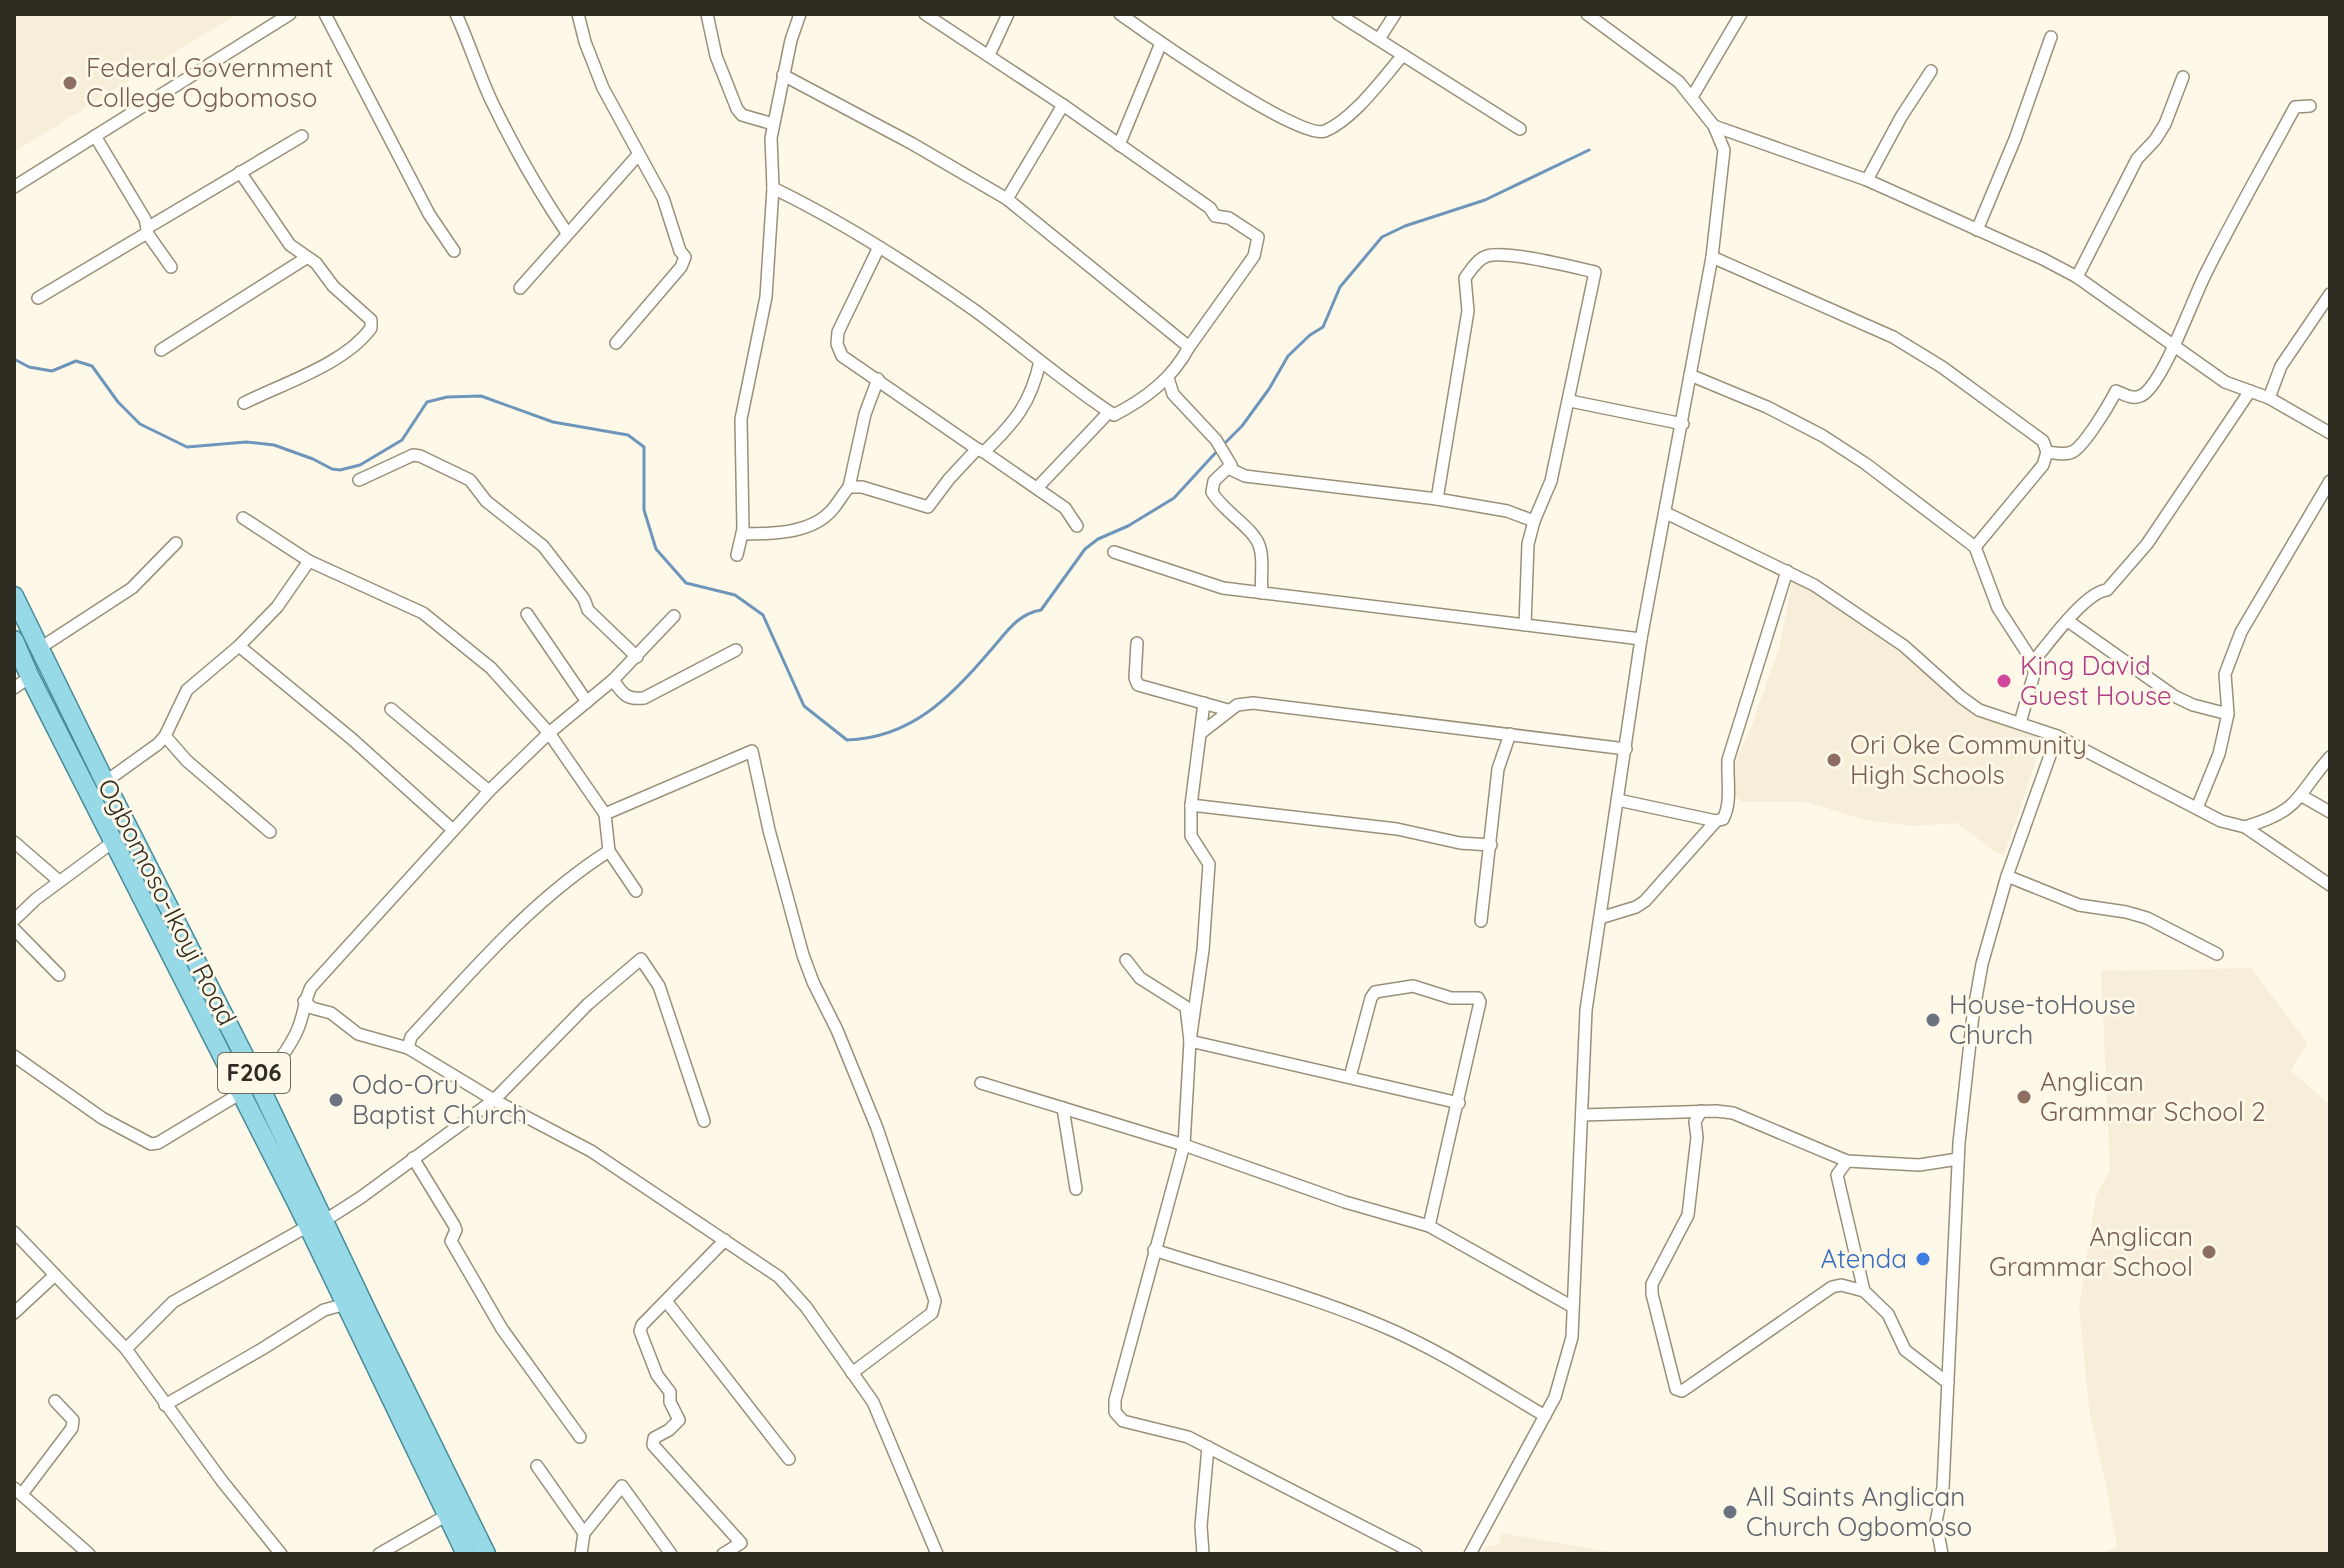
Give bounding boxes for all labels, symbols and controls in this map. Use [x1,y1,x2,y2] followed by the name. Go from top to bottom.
[86,51,333,114] place label: Federal Government College Ogbomoso
[61,74,79,92] marker: Federal Government College Ogbomoso
[2020,649,2172,712] place label: King David Guest House
[1995,672,2013,690] marker: King David Guest House
[1850,728,2087,791] place label: Ori Oke Community High Schools
[1825,751,1843,769] marker: Ori Oke Community High Schools
[91,773,244,1031] street label: Ogbomoso-Ikoyi Road
[1949,988,2136,1051] place label: House-toHouse Church
[1924,1011,1942,1029] marker: House-toHouse Church
[218,1053,290,1093] road number: F206
[2040,1065,2266,1128] place label: Anglican Grammar School 2
[352,1068,527,1131] place label: Odo-Oru Baptist Church
[2015,1088,2033,1106] marker: Anglican Grammar School 2
[327,1091,345,1109] marker: Odo-Oru Baptist Church
[1989,1220,2193,1283] place label: Anglican Grammar School
[1820,1242,1907,1275] place label: Atenda
[2200,1243,2218,1261] marker: Anglican Grammar School
[1914,1250,1932,1268] marker: Atenda
[1746,1480,1972,1543] place label: All Saints Anglican Church Ogbomoso
[1721,1503,1739,1521] marker: All Saints Anglican Church Ogbomoso

